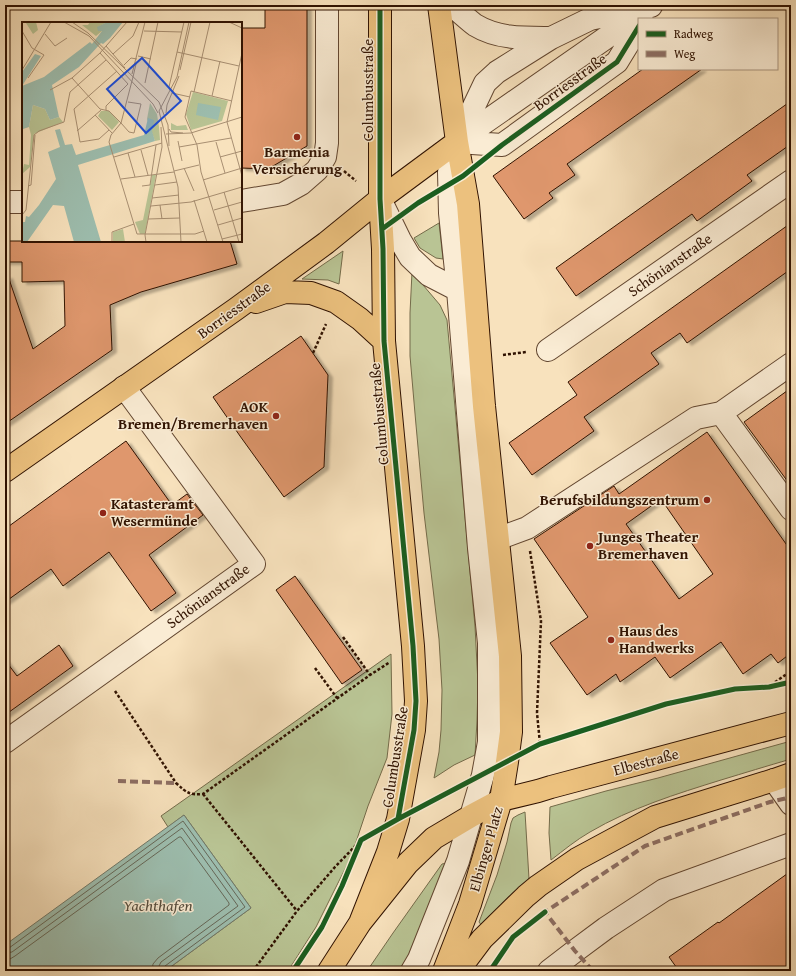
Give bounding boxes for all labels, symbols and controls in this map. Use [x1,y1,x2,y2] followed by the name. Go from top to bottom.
[638,18,778,70] legend
[22,22,242,242] inset map
[674,25,713,42] text: Radweg
[357,39,378,141] street label: Columbusstraße
[674,45,695,62] text: Weg
[529,48,611,115] street label: Borriesstraße
[292,132,302,142] marker: Barmenia Versicherung
[252,141,342,179] place label: Barmenia Versicherung
[623,228,716,301] street label: Schönianstraße
[193,276,275,343] street label: Borriesstraße
[364,362,393,466] street label: Columbusstraße
[118,396,269,434] place label: AOK Bremen/Bremerhaven
[271,411,281,421] marker: AOK Bremen/Bremerhaven
[540,489,699,510] place label: Berufsbildungszentrum
[111,493,198,531] place label: Katasteramt Wesermünde
[702,495,712,505] marker: Berufsbildungszentrum
[98,508,108,518] marker: Katasteramt Wesermünde
[595,526,698,564] place label: Junges Theater Bremerhaven
[585,541,595,551] marker: Junges Theater Bremerhaven
[162,558,254,633] street label: Schönianstraße
[619,620,694,658] place label: Haus des Handwerks
[606,635,616,645] marker: Haus des Handwerks
[376,705,413,809] street label: Columbusstraße
[611,743,681,780] street label: Elbestraße
[463,804,508,894] street label: Elbinger Platz
[123,893,193,917] water label: Yachthafen

